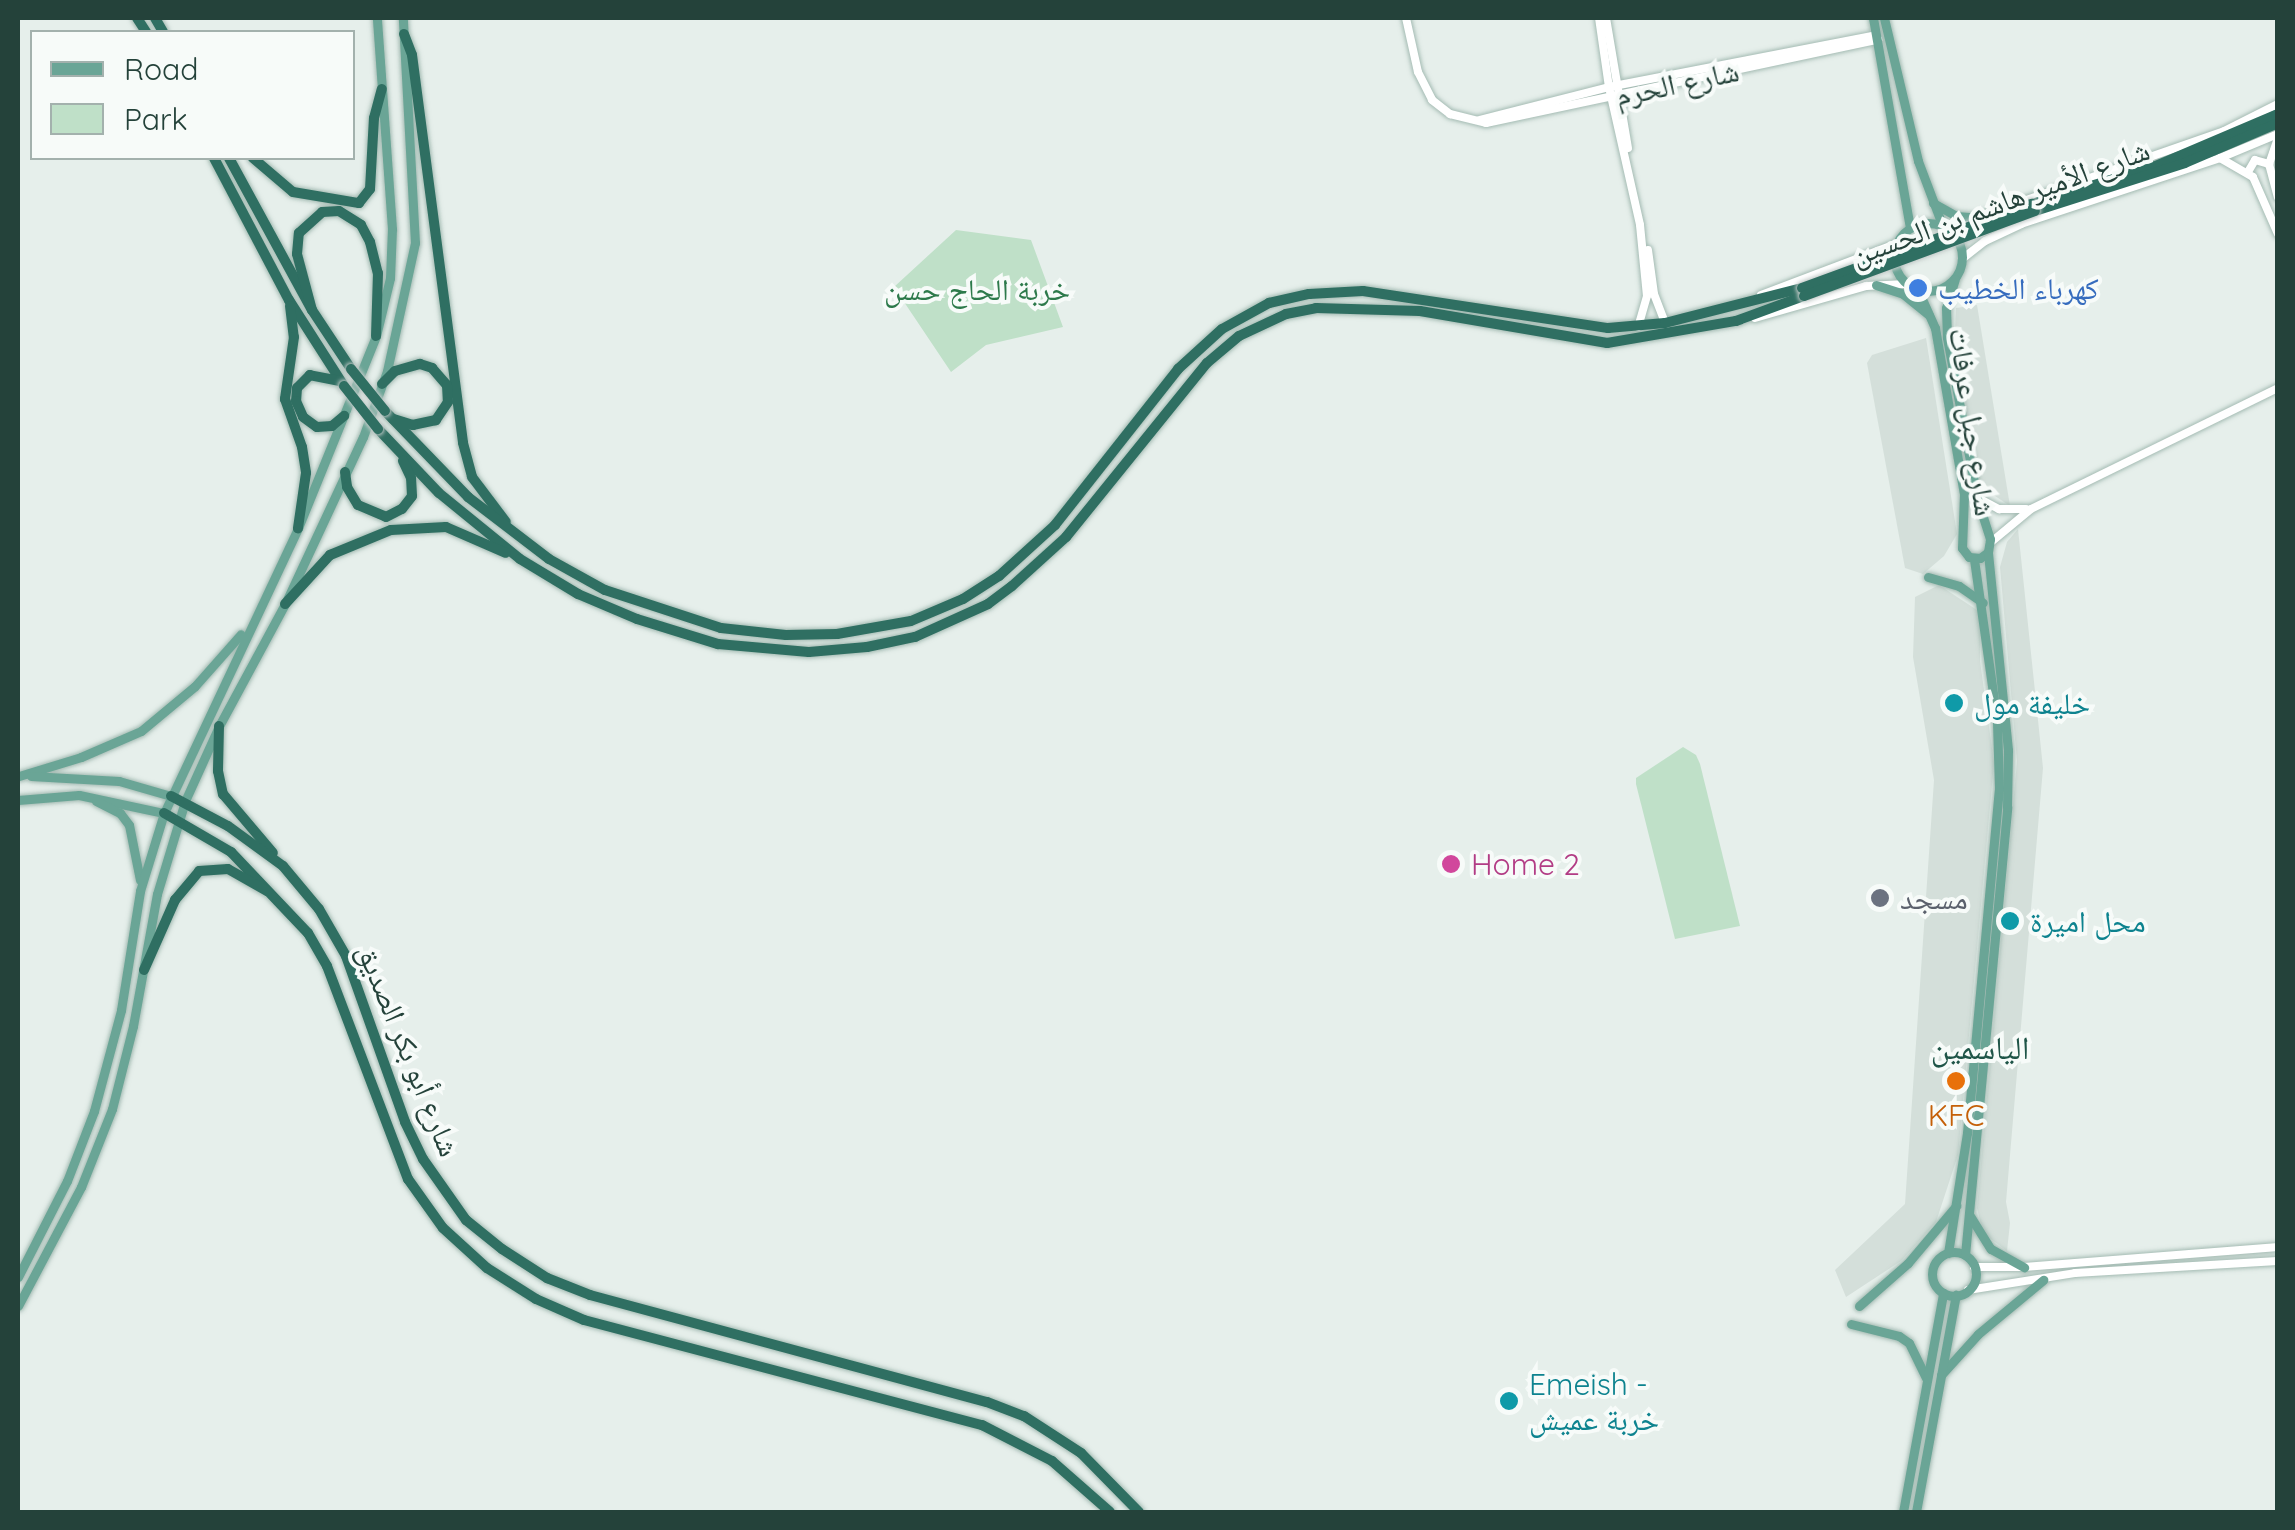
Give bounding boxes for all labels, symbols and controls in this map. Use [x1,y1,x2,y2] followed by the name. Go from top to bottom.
[30,30,355,160] legend
[124,50,198,88] text: Road
[1612,52,1742,114] street label: شارع الحرم
[124,100,188,138] text: Park
[1846,131,2154,273] street label: شارع الأمير هاشم بن الحسين
[1938,270,2099,306] place label: كهرباء الخطيب
[884,271,1070,307] park label: خربة الحاج حسن
[1907,277,1929,299] marker: كهرباء الخطيب
[1942,326,2004,518] street label: شارع جبل عرفات
[1974,685,2090,721] place label: خليفة مول
[1943,692,1965,714] marker: خليفة مول
[1471,846,1580,882] place label: Home 2
[1440,853,1462,875] marker: Home 2
[1900,880,1968,916] place label: مسجد
[1869,887,1891,909] marker: مسجد
[2030,903,2146,939] place label: محل اميرة
[1999,910,2021,932] marker: محل اميرة
[350,939,468,1161] street label: شارع أبو بكر الصديق
[1931,1028,2029,1066] district label: الياسمين
[1945,1070,1967,1092] marker: KFC
[1928,1097,1984,1133] place label: KFC
[1529,1366,1659,1436] place label: Emeish - خربة عميش
[1498,1390,1520,1412] marker: Emeish - خربة عميش

